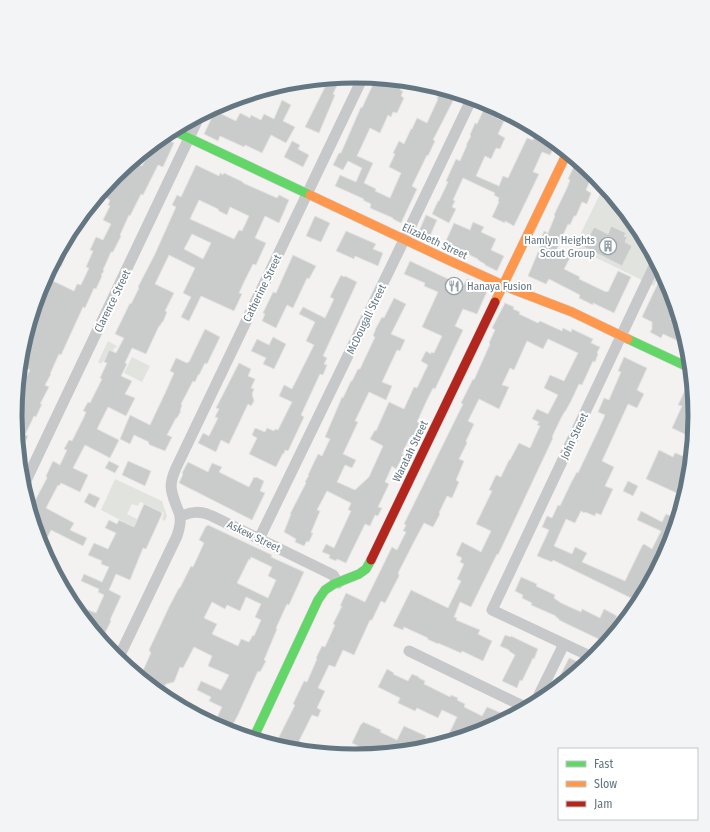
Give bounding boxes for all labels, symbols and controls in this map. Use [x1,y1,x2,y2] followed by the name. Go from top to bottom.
[400,221,470,262] street label: Elizabeth Street
[524,234,595,260] place label: Hamlyn Heights Scout Group
[598,236,618,256] building icon: Hamlyn Heights Scout Group
[241,252,285,324] street label: Catherine Street
[92,267,133,335] street label: Clarence Street
[444,276,464,296] restaurant icon: Hanaya Fusion
[467,280,532,293] place label: Hanaya Fusion
[344,282,389,356] street label: McDougall Street
[558,410,591,462] street label: John Street
[390,418,431,484] street label: Waratah Street
[225,518,283,555] street label: Askew Street
[558,748,698,820] legend
[594,757,613,771] text: Fast
[594,777,617,791] text: Slow
[594,797,612,811] text: Jam

